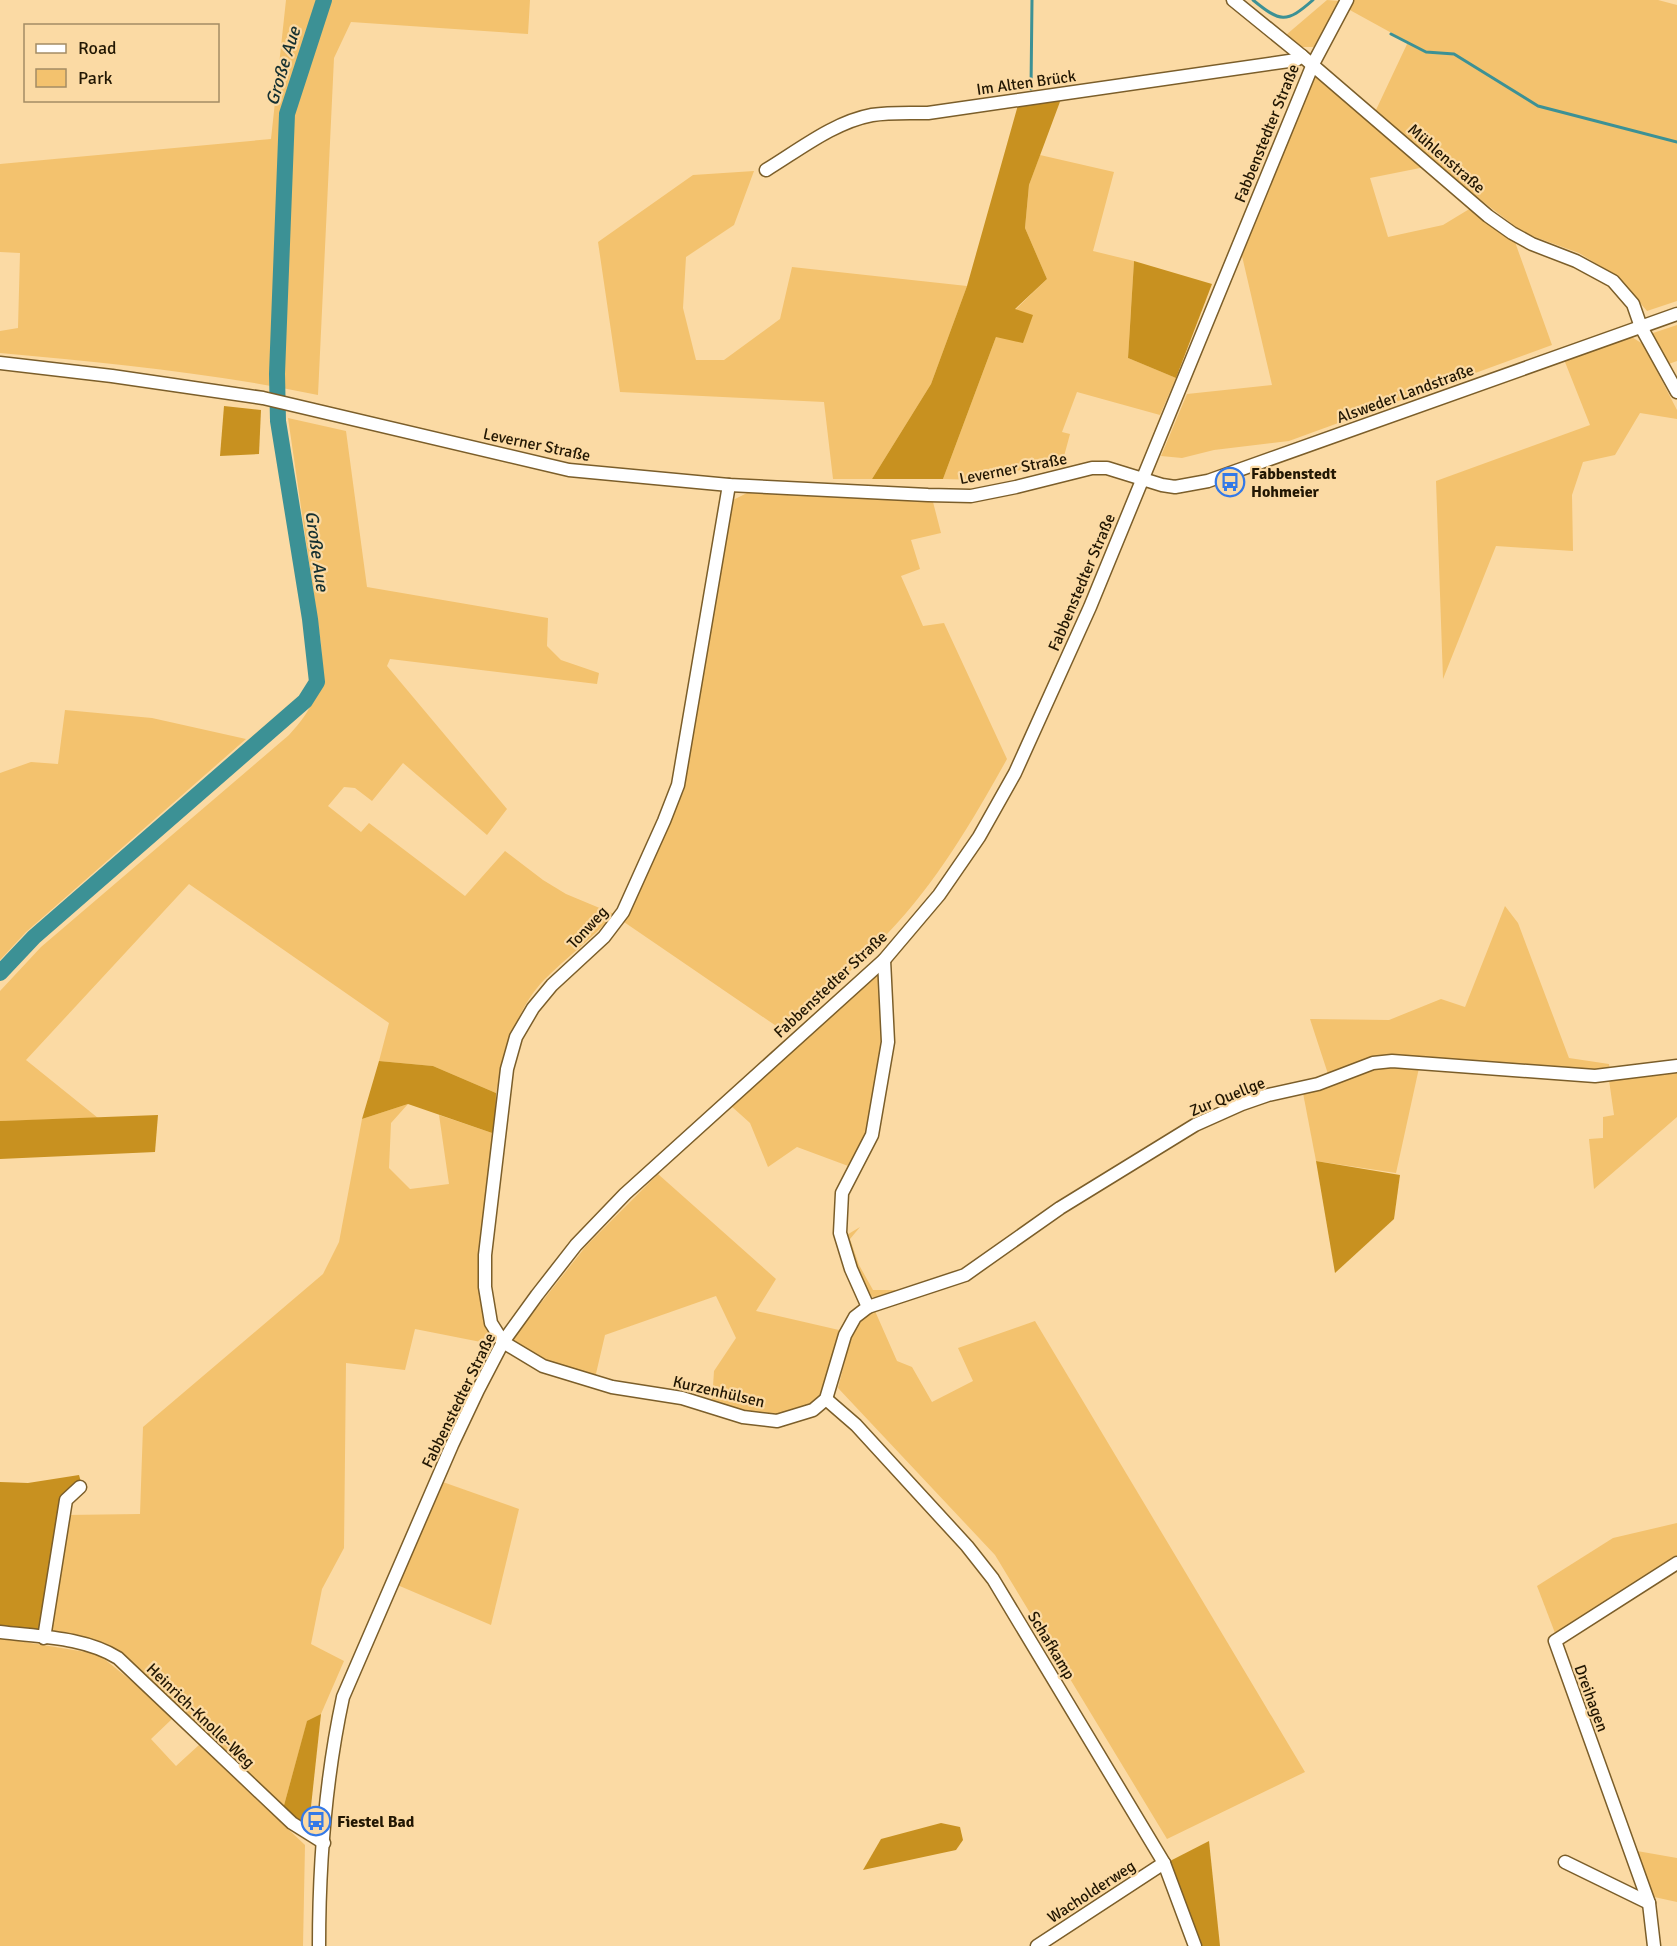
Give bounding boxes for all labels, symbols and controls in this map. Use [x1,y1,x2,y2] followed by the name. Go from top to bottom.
[261,23,306,108] water label: Große Aue
[24,24,219,102] legend
[78,37,117,59] text: Road
[1230,61,1304,206] street label: Fabbenstedter Straße
[975,66,1077,100] street label: Im Alten Brück
[78,67,113,89] text: Park
[1403,120,1489,198] street label: Mühlenstraße
[1334,360,1477,428] street label: Alsweder Landstraße
[481,424,592,466] street label: Leverner Straße
[958,449,1069,489] street label: Leverner Straße
[1251,464,1336,502] place label: Fabbenstedt Hohmeier
[1214,466,1246,498] bus stop icon: Fabbenstedt Hohmeier
[300,509,334,594] water label: Große Aue
[1044,510,1120,654] street label: Fabbenstedter Straße
[563,902,612,953] street label: Tonweg
[770,927,892,1042] street label: Fabbenstedter Straße
[1187,1073,1268,1121] street label: Zur Quellge
[418,1330,500,1471] street label: Fabbenstedter Straße
[671,1372,767,1412] street label: Kurzenhülsen
[1023,1608,1079,1683] street label: Schafkamp
[142,1659,259,1773] street label: Heinrich-Knolle-Weg
[1570,1662,1612,1735] street label: Dreihagen
[300,1805,332,1837] bus stop icon: Fiestel Bad
[337,1812,415,1832] place label: Fiestel Bad
[1044,1856,1139,1928] street label: Wacholderweg

